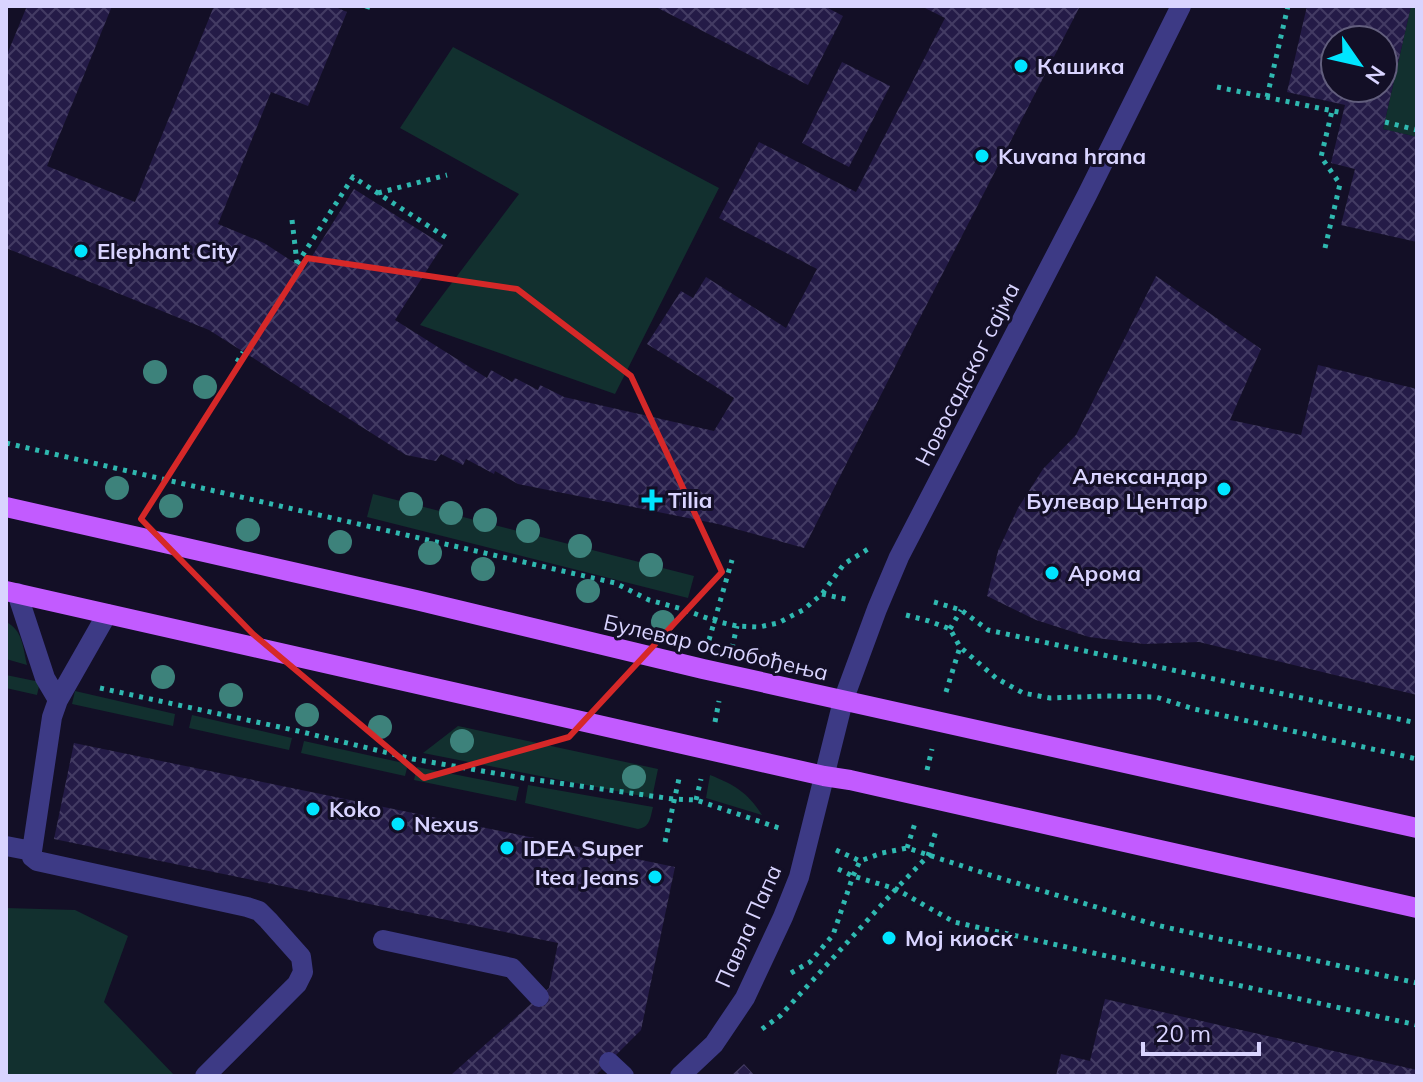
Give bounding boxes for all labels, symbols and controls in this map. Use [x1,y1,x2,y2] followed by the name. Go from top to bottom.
[1319,24,1399,104] north arrow
[1037,52,1125,80] place label: Кашика
[1012,57,1030,75] marker: Кашика
[1359,60,1392,90] text: N
[998,142,1146,170] place label: Kuvana hrana
[973,147,991,165] marker: Kuvana hrana
[97,237,237,265] place label: Elephant City
[72,242,90,260] marker: Elephant City
[909,278,1025,470] street label: Новосадског сајма
[1026,462,1208,515] place label: Александар Булевар Центар
[1215,480,1233,498] marker: Александар Булевар Центар
[668,486,712,514] place label: Tilia
[643,491,661,509] marker: Tilia
[1068,559,1141,587] place label: Арома
[1043,564,1061,582] marker: Арома
[601,608,831,686] street label: Булевар ослобођења
[329,795,381,823] place label: Koko
[304,800,322,818] marker: Koko
[414,810,479,838] place label: Nexus
[389,815,407,833] marker: Nexus
[523,834,643,862] place label: IDEA Super
[498,839,516,857] marker: IDEA Super
[708,860,788,992] street label: Павла Папа
[535,863,639,891] place label: Itea Jeans
[646,868,664,886] marker: Itea Jeans
[905,924,1013,952] place label: Мој киоск
[880,929,898,947] marker: Мој киоск
[1143,1006,1259,1056] scale bar
[1155,1018,1211,1048] text: 20 m

